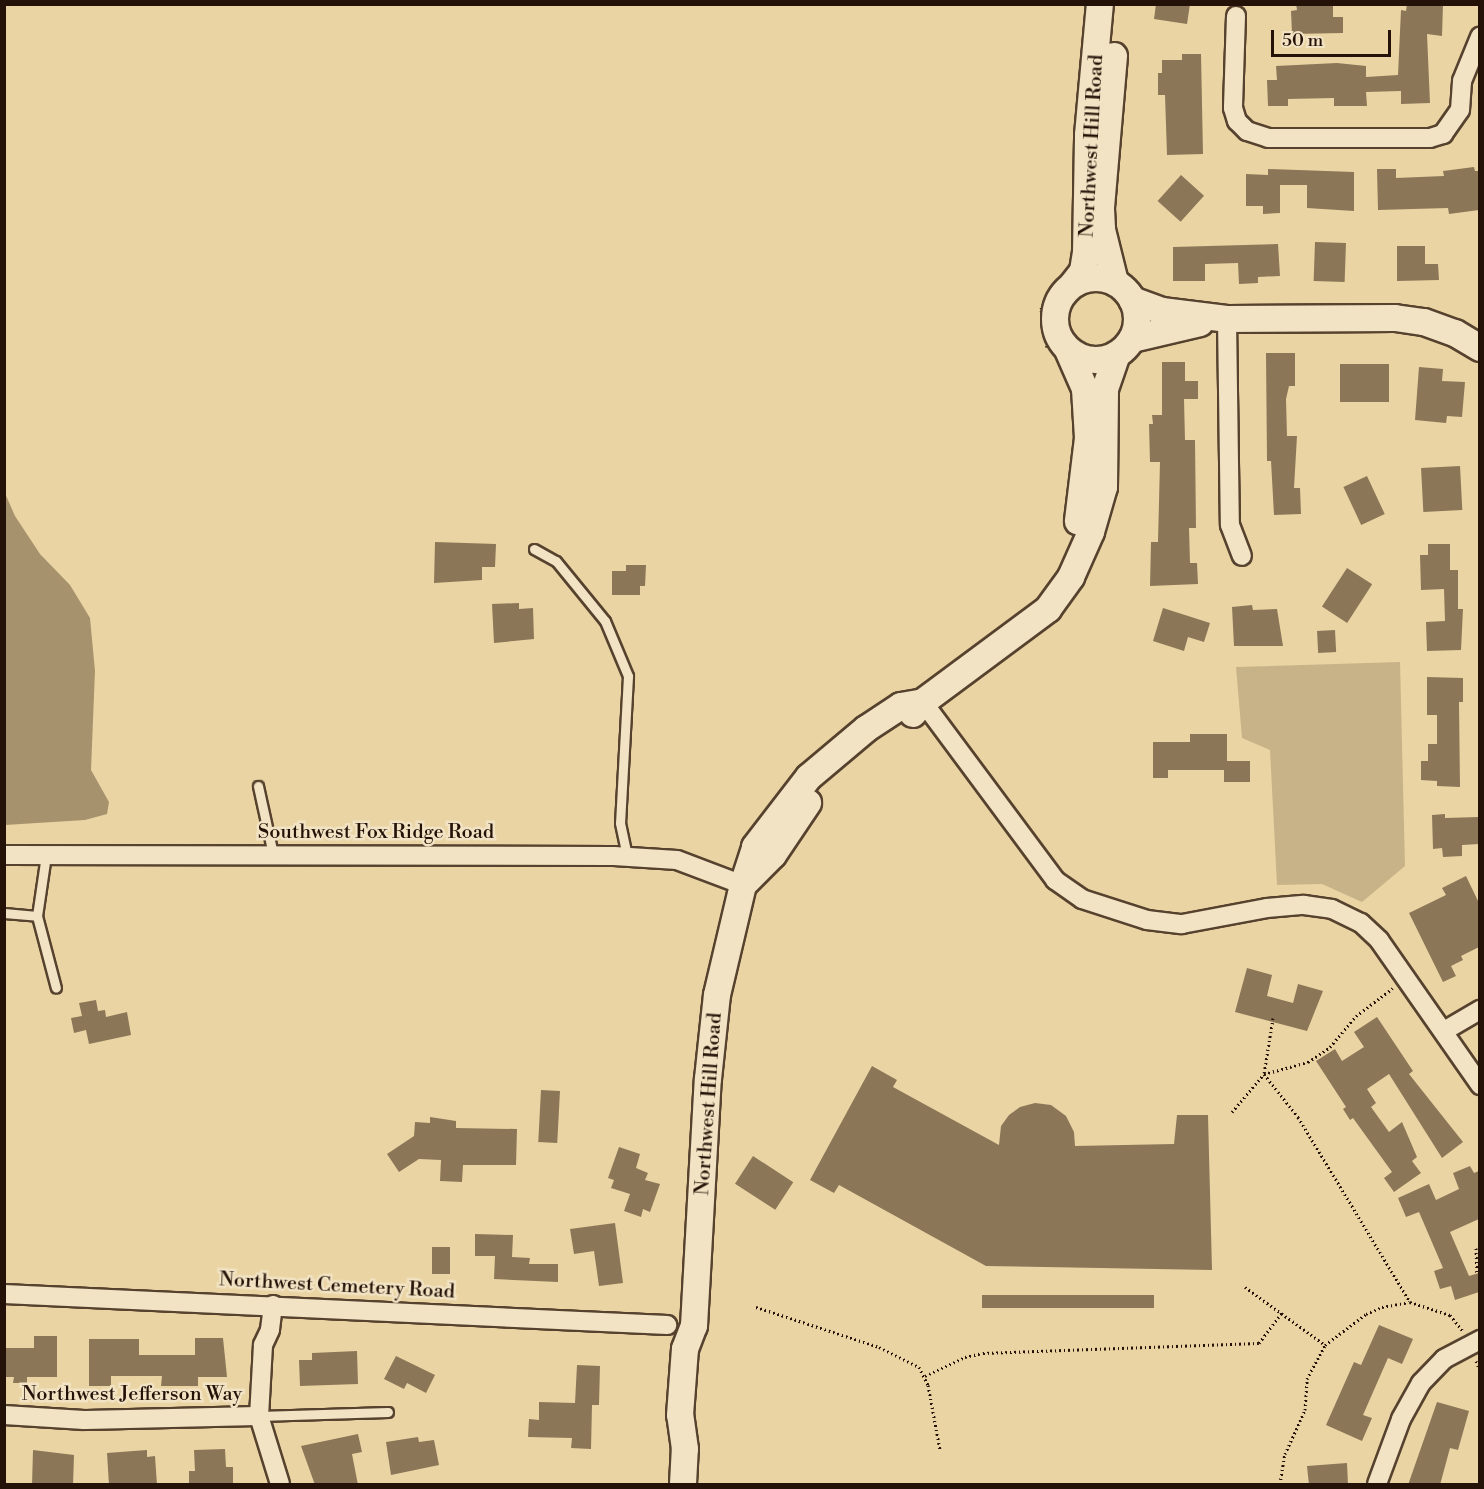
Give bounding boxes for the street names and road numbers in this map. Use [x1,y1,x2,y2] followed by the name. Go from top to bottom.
[1075,54,1109,238] street label: Northwest Hill Road
[258,820,494,844] street label: Southwest Fox Ridge Road
[691,1012,727,1196] street label: Northwest Hill Road
[218,1268,456,1304] street label: Northwest Cemetery Road
[22,1382,242,1406] street label: Northwest Jefferson Way

